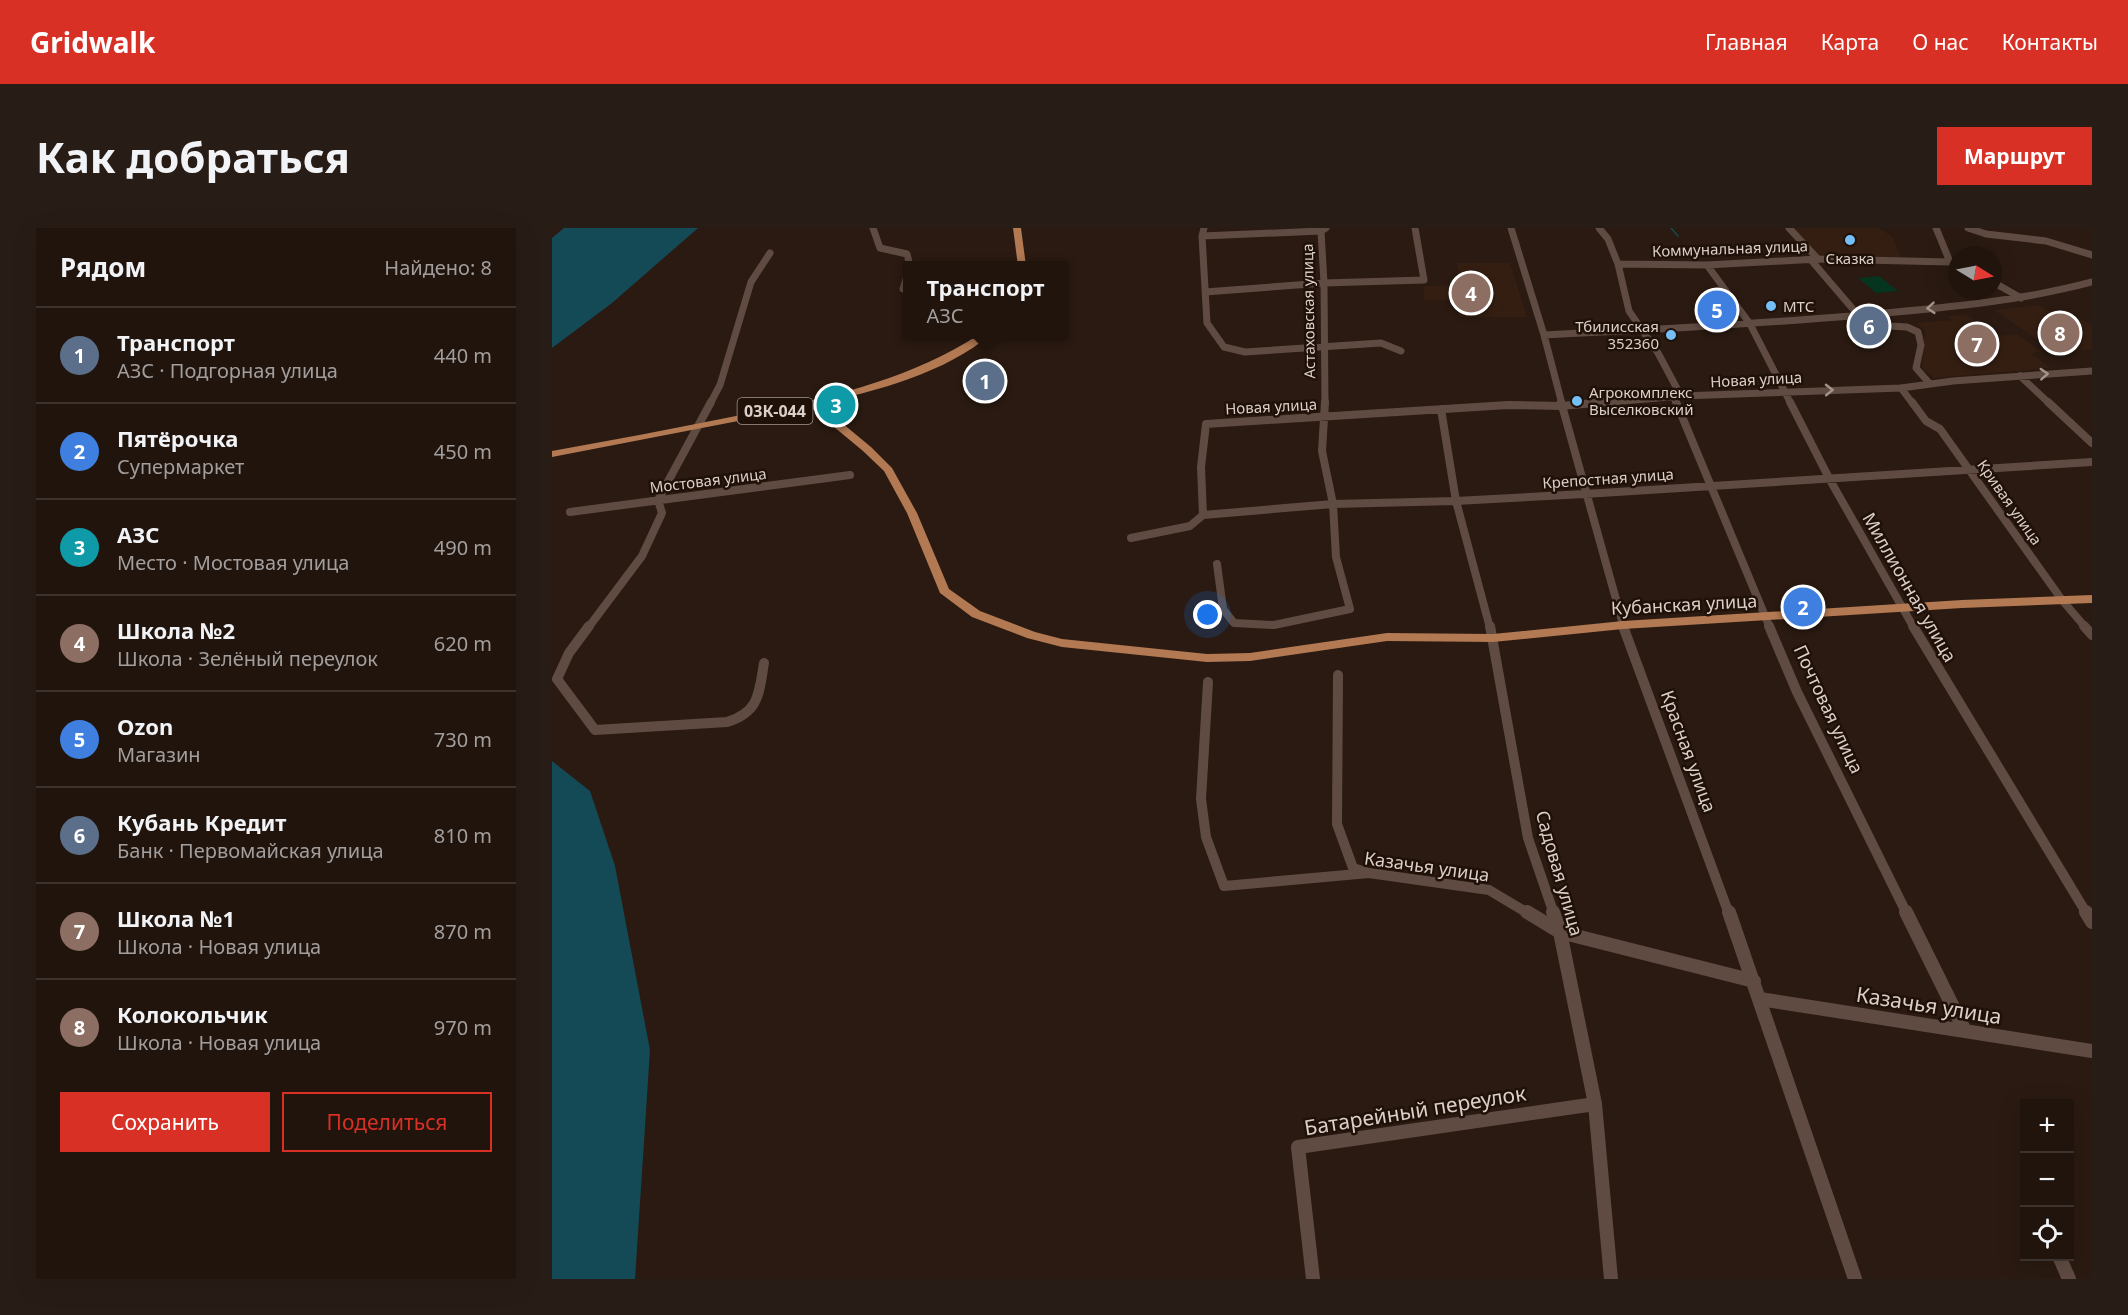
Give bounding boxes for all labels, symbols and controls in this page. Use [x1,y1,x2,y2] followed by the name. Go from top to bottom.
[30,23,155,61] text: Gridwalk
[1705,28,1788,56] text: Главная
[1821,28,1879,56] text: Карта
[1912,28,1969,56] text: О нас
[2002,28,2098,56] text: Контакты
[1937,127,2092,185] button: Маршрут
[36,128,350,185] text: Как добраться
[1843,233,1857,247] marker: Сказка
[1652,235,1808,261] street label: Коммунальная улица
[1297,243,1319,379] street label: Астаховская улица
[1948,246,2002,300] north arrow
[1826,248,1874,268] place label: Сказка
[60,249,146,285] text: Рядом
[384,254,492,281] text: Найдено: 8
[903,261,1068,339] popup
[1452,270,1490,316] pin: 4
[927,272,1044,302] text: Транспорт
[1698,288,1736,332] pin: 5
[1783,296,1814,316] place label: МТС
[1764,299,1778,313] marker: МТС
[1926,301,1936,314] one-way arrow
[927,302,964,329] text: АЗС
[1850,304,1888,348] pin: 6
[2040,310,2080,356] pin: 8
[1575,316,1659,353] place label: Тбилисская 352360
[1958,322,1996,366] pin: 7
[117,327,235,357] text: Транспорт
[1664,328,1678,342] marker: Тбилисская 352360
[74,342,85,369] text: 1
[434,342,492,369] text: 440 m
[117,357,338,384] text: АЗС · Подгорная улица
[966,358,1004,404] pin: 1
[1710,367,1802,391] street label: Новая улица
[2040,368,2049,381] one-way arrow
[816,382,856,428] pin: 3
[1589,382,1693,419] place label: Агрокомплекс Выселковский
[1824,383,1833,396] one-way arrow
[1225,394,1317,418] street label: Новая улица
[1570,394,1584,408] marker: Агрокомплекс Выселковский
[738,398,812,424] road number: 03К-044
[117,423,238,453] text: Пятёрочка
[74,438,85,465] text: 2
[434,438,492,465] text: 450 m
[117,453,244,480] text: Супермаркет
[1973,455,2047,549] street label: Кривая улица
[648,463,768,497] street label: Мостовая улица
[1542,463,1674,493] street label: Крепостная улица
[1857,508,1963,666] street label: Миллионная улица
[117,519,159,549] text: АЗС
[74,534,85,561] text: 3
[434,534,492,561] text: 490 m
[117,549,349,576] text: Место · Мостовая улица
[1784,584,1822,629] pin: 2
[1610,588,1758,620] street label: Кубанская улица
[1193,600,1222,629] your location
[117,615,235,645] text: Школа №2
[74,630,85,657] text: 4
[434,630,492,657] text: 620 m
[1789,641,1869,777] street label: Почтовая улица
[117,645,378,672] text: Школа · Зелёный переулок
[1656,687,1722,815] street label: Красная улица
[117,711,173,741] text: Ozon
[74,726,85,753] text: 5
[434,726,492,753] text: 730 m
[117,741,201,768] text: Магазин
[117,807,286,837] text: Кубань Кредит
[1531,807,1589,939] street label: Садовая улица
[74,822,85,849] text: 6
[434,822,492,849] text: 810 m
[117,837,384,864] text: Банк · Первомайская улица
[1363,845,1491,887] street label: Казачья улица
[117,903,235,933] text: Школа №1
[74,918,85,945] text: 7
[434,918,492,945] text: 870 m
[117,933,321,960] text: Школа · Новая улица
[1854,980,2004,1030] street label: Казачья улица
[117,999,268,1029] text: Колокольчик
[74,1014,85,1041] text: 8
[434,1014,492,1041] text: 970 m
[117,1029,321,1056] text: Школа · Новая улица
[1302,1079,1528,1141] street label: Батарейный переулок
[60,1092,270,1152] button: Сохранить
[282,1092,492,1152] button: Поделиться
[2020,1099,2074,1261] map controls
[2020,1099,2074,1153] button: +
[2020,1153,2074,1207] button: −
[2020,1207,2074,1261] button: locate

